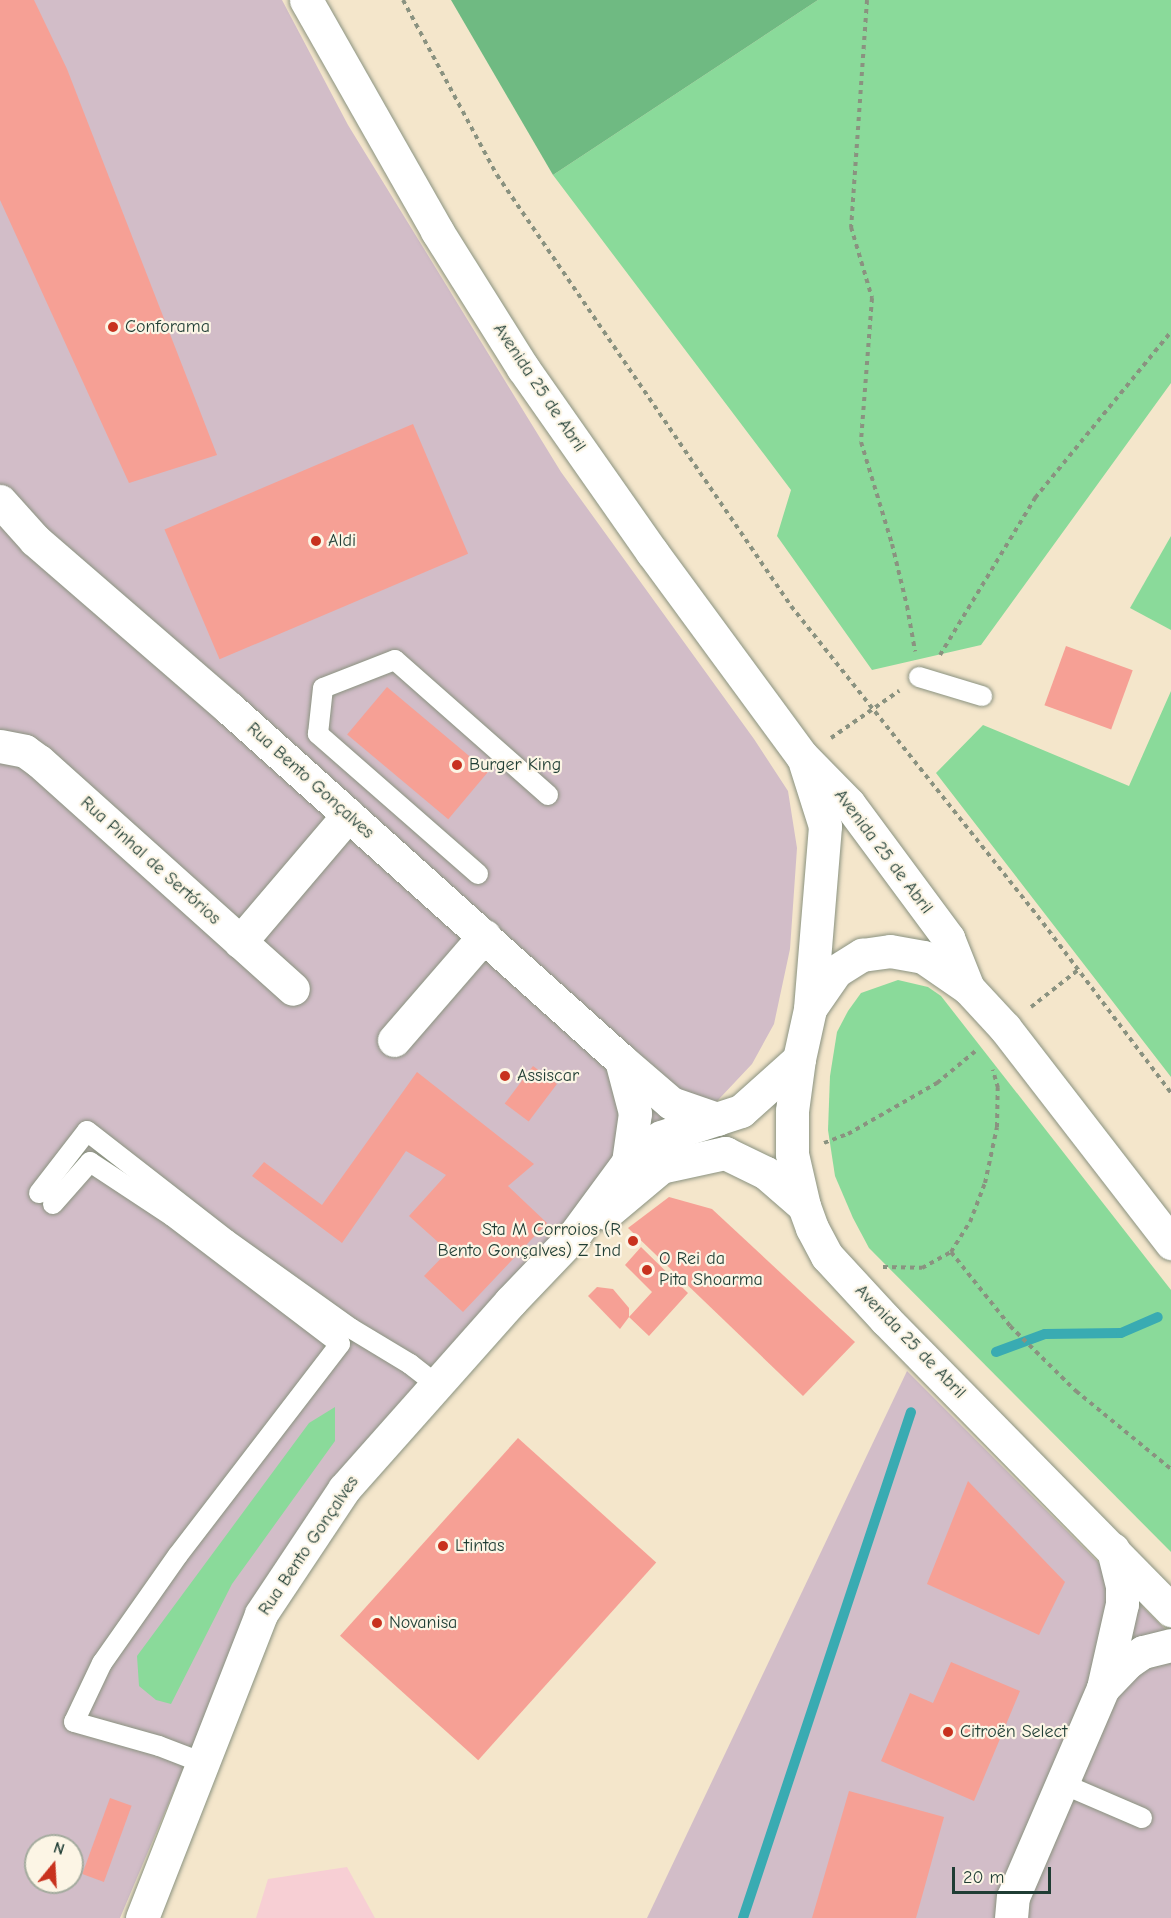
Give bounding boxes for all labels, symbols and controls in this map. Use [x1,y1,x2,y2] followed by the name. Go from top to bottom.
[125,316,210,338] place label: Conforama
[106,320,120,334] marker: Conforama
[488,320,590,456] street label: Avenida 25 de Abril
[328,530,356,552] place label: Aldi
[309,534,323,548] marker: Aldi
[242,718,378,844] street label: Rua Bento Gonçalves
[469,754,561,776] place label: Burger King
[450,758,464,772] marker: Burger King
[829,785,937,919] street label: Avenida 25 de Abril
[75,792,225,930] street label: Rua Pinhal de Sertórios
[517,1065,579,1087] place label: Assiscar
[498,1069,512,1083] marker: Assiscar
[437,1220,621,1262] place label: Sta M Corroios (R Bento Gonçalves) Z Ind
[626,1234,640,1248] marker: Sta M Corroios (R Bento Gonçalves) Z Ind
[659,1249,763,1292] place label: O Rei da Pita Shoarma
[640,1263,654,1277] marker: O Rei da Pita Shoarma
[850,1280,970,1404] street label: Avenida 25 de Abril
[254,1472,364,1620] street label: Rua Bento Gonçalves
[455,1535,505,1557] place label: Ltintas
[436,1539,450,1553] marker: Ltintas
[389,1612,457,1634] place label: Novanisa
[370,1616,384,1630] marker: Novanisa
[960,1721,1067,1743] place label: Citroën Select
[941,1725,955,1739] marker: Citroën Select
[24,1834,84,1894] north arrow
[51,1839,67,1859] text: N
[955,1855,1054,1893] scale bar
[963,1867,1004,1888] text: 20 m

